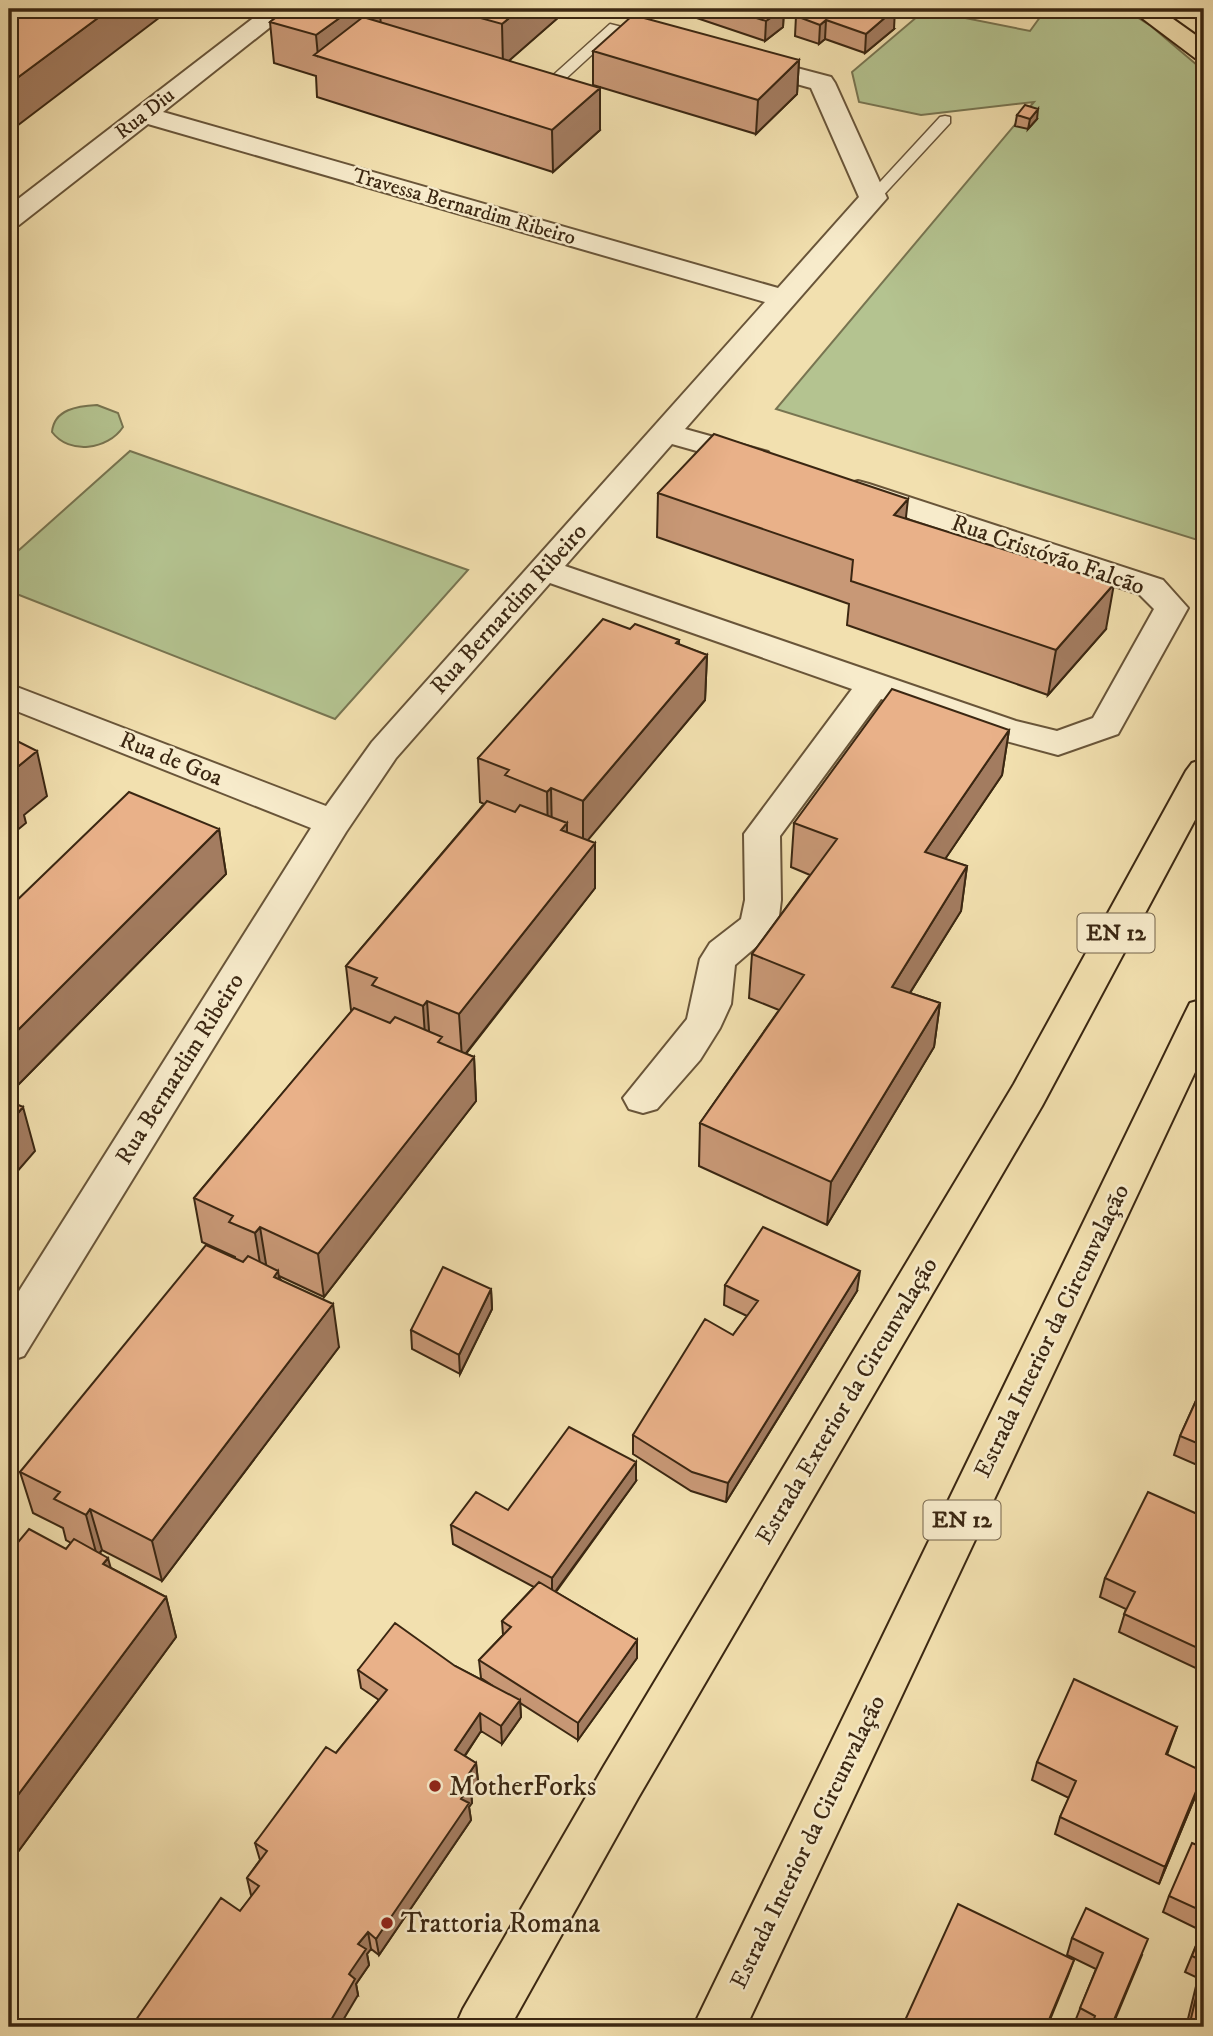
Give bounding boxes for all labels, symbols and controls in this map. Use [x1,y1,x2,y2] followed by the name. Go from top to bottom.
[110,83,180,145] street label: Rua Diu
[350,163,578,251] street label: Travessa Bernardim Ribeiro
[947,508,1149,602] street label: Rua Cristóvão Falcão
[424,517,594,701] street label: Rua Bernardim Ribeiro
[115,725,228,794] street label: Rua de Goa
[1078,914,1154,952] road number: EN 12
[109,968,251,1170] street label: Rua Bernardim Ribeiro
[968,1179,1136,1483] street label: Estrada Interior da Circunvalação
[749,1252,945,1550] street label: Estrada Exterior da Circunvalação
[923,1500,1000,1540] road number: EN 12
[724,1690,892,1994] street label: Estrada Interior da Circunvalação
[449,1769,596,1804] place label: MotherForks
[427,1778,443,1794] marker: MotherForks
[401,1906,600,1941] place label: Trattoria Romana
[379,1915,395,1931] marker: Trattoria Romana

